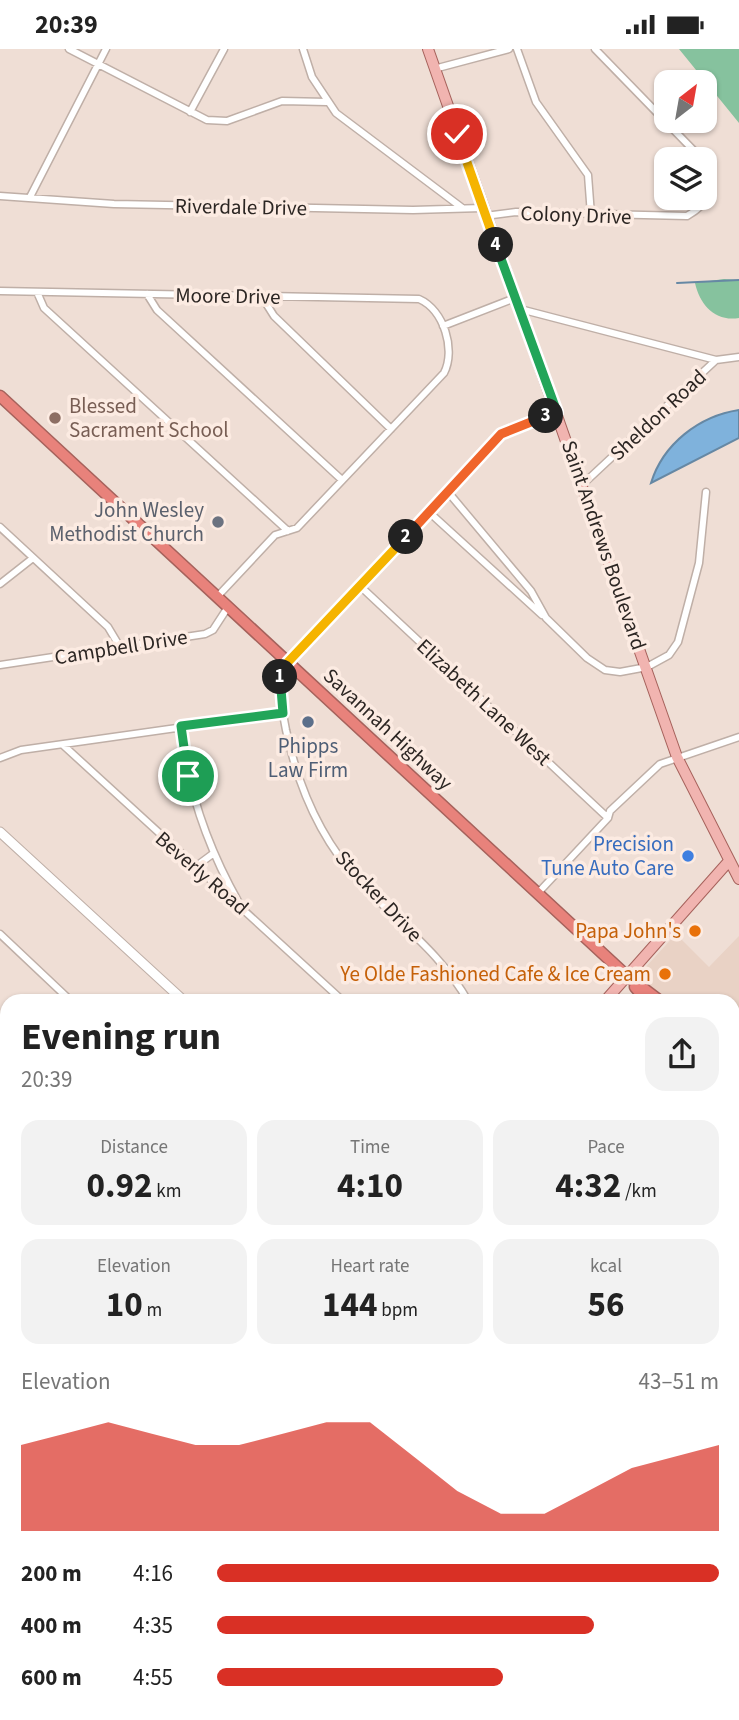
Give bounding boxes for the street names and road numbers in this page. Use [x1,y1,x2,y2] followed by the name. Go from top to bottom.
[175,191,307,223] street label: Riverdale Drive
[520,198,632,232] street label: Colony Drive
[175,280,281,312] street label: Moore Drive
[603,362,713,468] street label: Sheldon Road
[554,436,654,654] street label: Saint Andrews Boulevard
[52,622,190,672] street label: Campbell Drive
[410,632,558,772] street label: Elizabeth Lane West
[317,661,459,797] street label: Savannah Highway
[149,824,255,922] street label: Beverly Road
[329,843,429,949] street label: Stocker Drive

